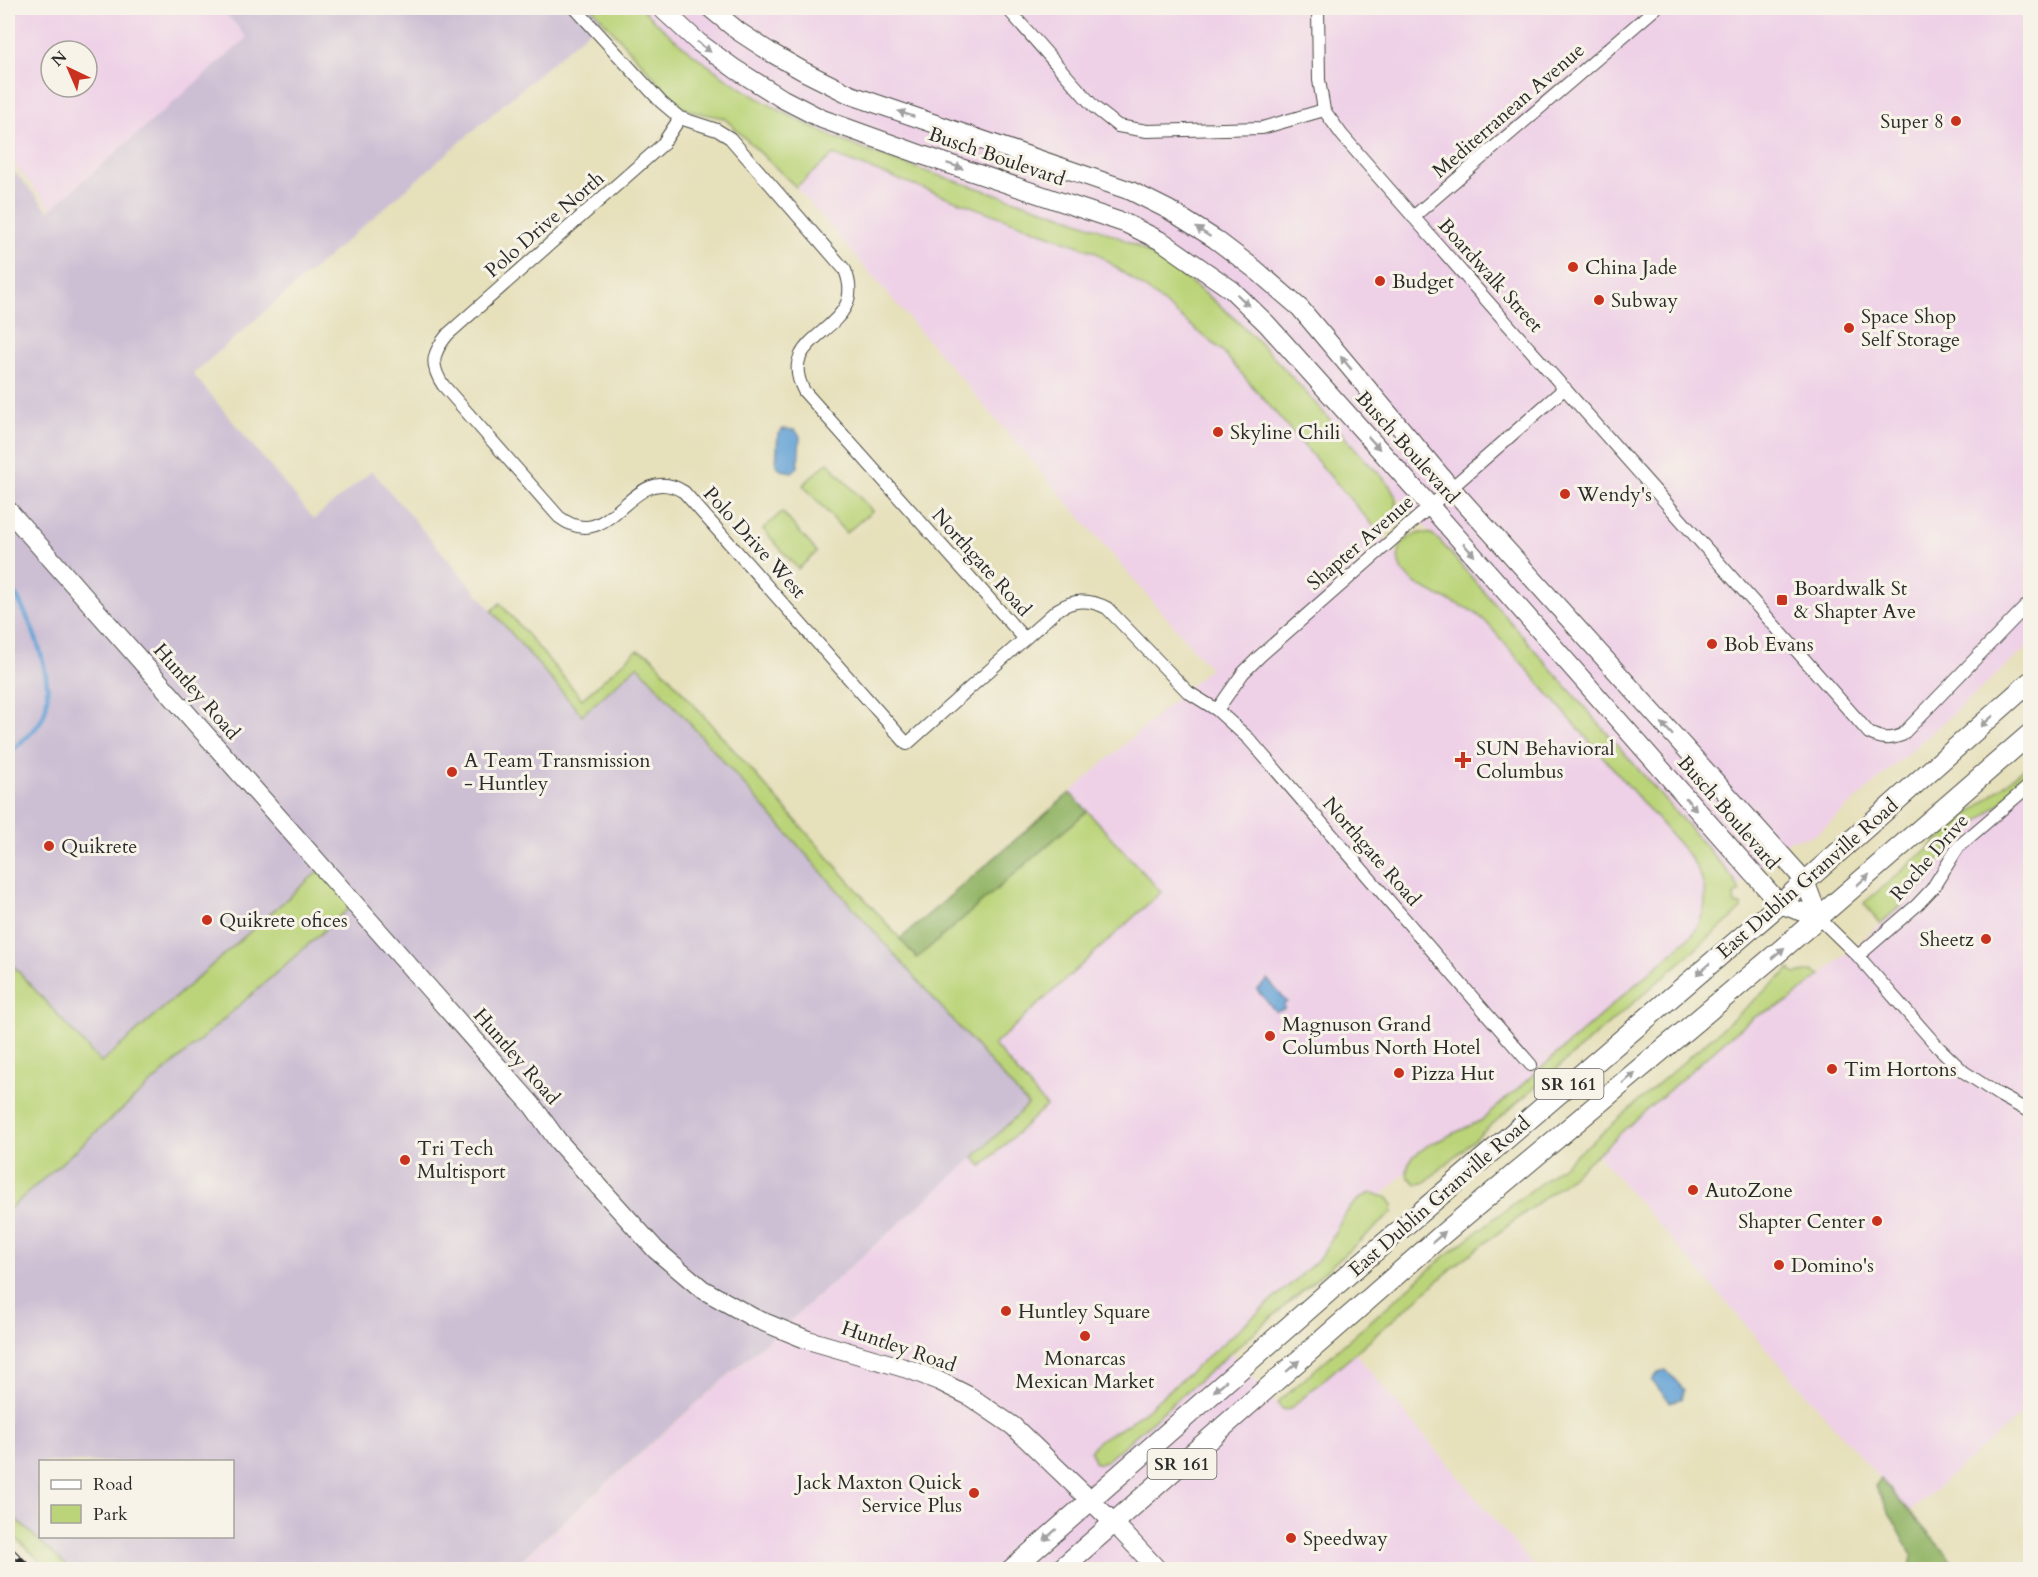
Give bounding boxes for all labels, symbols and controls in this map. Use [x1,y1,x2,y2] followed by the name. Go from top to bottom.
[1426,37,1590,184] street label: Mediterranean Avenue
[39,39,99,99] north arrow
[697,40,712,52] one-way arrow
[47,46,72,72] text: N
[897,108,915,118] one-way arrow
[1880,108,1944,135] place label: Super 8
[1949,114,1963,128] marker: Super 8
[925,120,1069,193] street label: Busch Boulevard
[946,162,964,171] one-way arrow
[479,165,610,284] street label: Polo Drive North
[1432,212,1550,339] street label: Boardwalk Street
[1195,226,1211,237] one-way arrow
[1585,254,1677,281] place label: China Jade
[1566,260,1580,274] marker: China Jade
[1392,268,1455,295] place label: Budget
[1373,274,1387,288] marker: Budget
[1611,287,1678,314] place label: Subway
[1235,293,1250,307] one-way arrow
[1592,293,1606,307] marker: Subway
[1861,303,1960,353] place label: Space Shop Self Storage
[1842,321,1856,335] marker: Space Shop Self Storage
[1340,356,1353,371] one-way arrow
[1350,385,1466,510] street label: Busch Boulevard
[1230,419,1341,446] place label: Skyline Chili
[1211,425,1225,439] marker: Skyline Chili
[1367,435,1380,450] one-way arrow
[697,481,813,605] street label: Polo Drive West
[1576,481,1652,508] place label: Wendy's
[1558,487,1572,501] marker: Wendy's
[1301,488,1419,596] street label: Shapter Avenue
[926,502,1038,623] street label: Northgate Road
[1462,542,1475,557] one-way arrow
[1794,575,1916,625] place label: Boardwalk St & Shapter Ave
[1775,593,1789,607] marker: Boardwalk St & Shapter Ave
[1724,631,1814,658] place label: Bob Evans
[147,637,246,746] street label: Huntley Road
[1705,637,1719,651] marker: Bob Evans
[1980,714,1995,727] one-way arrow
[1661,722,1674,737] one-way arrow
[1476,735,1615,785] place label: SUN Behavioral Columbus
[464,747,651,797] place label: A Team Transmission - Huntley
[1672,750,1786,875] street label: Busch Boulevard
[1454,751,1472,769] marker: SUN Behavioral Columbus
[445,765,459,779] marker: A Team Transmission - Huntley
[1316,791,1427,912] street label: Northgate Road
[1711,792,1904,965] street label: East Dublin Granville Road
[1684,796,1698,811] one-way arrow
[1884,808,1975,907] street label: Roche Drive
[61,833,137,860] place label: Quikrete
[42,839,56,853] marker: Quikrete
[1855,874,1870,887] one-way arrow
[219,907,348,934] place label: Quikrete ofices
[200,913,214,927] marker: Quikrete ofices
[1920,926,1974,953] place label: Sheetz
[1979,932,1993,946] marker: Sheetz
[1770,946,1786,959] one-way arrow
[1696,962,1711,975] one-way arrow
[467,1002,566,1111] street label: Huntley Road
[1282,1011,1481,1061] place label: Magnuson Grand Columbus North Hotel
[1263,1029,1277,1043] marker: Magnuson Grand Columbus North Hotel
[1844,1056,1957,1083] place label: Tim Hortons
[1411,1060,1495,1087] place label: Pizza Hut
[1825,1062,1839,1076] marker: Tim Hortons
[1392,1066,1406,1080] marker: Pizza Hut
[1534,1069,1604,1099] road number: SR 161
[1621,1072,1636,1085] one-way arrow
[1343,1110,1536,1283] street label: East Dublin Granville Road
[417,1135,506,1185] place label: Tri Tech Multisport
[398,1153,412,1167] marker: Tri Tech Multisport
[1705,1177,1793,1204] place label: AutoZone
[1686,1183,1700,1197] marker: AutoZone
[1738,1208,1866,1235] place label: Shapter Center
[1870,1214,1884,1228] marker: Shapter Center
[1431,1231,1446,1244] one-way arrow
[1791,1252,1874,1279] place label: Domino's
[1772,1258,1786,1272] marker: Domino's
[1018,1298,1150,1325] place label: Huntley Square
[999,1304,1013,1318] marker: Huntley Square
[838,1314,960,1379] street label: Huntley Road
[1078,1329,1092,1343] marker: Monarcas Mexican Market
[1016,1345,1155,1395] place label: Monarcas Mexican Market
[1285,1360,1300,1373] one-way arrow
[1213,1379,1228,1392] one-way arrow
[1148,1449,1216,1479] road number: SR 161
[39,1460,234,1538] legend
[793,1469,962,1519] place label: Jack Maxton Quick Service Plus
[93,1472,133,1497] text: Road
[967,1486,981,1500] marker: Jack Maxton Quick Service Plus
[93,1502,128,1527] text: Park
[1303,1525,1388,1552] place label: Speedway
[1043,1528,1058,1542] one-way arrow
[1284,1531,1298,1545] marker: Speedway

